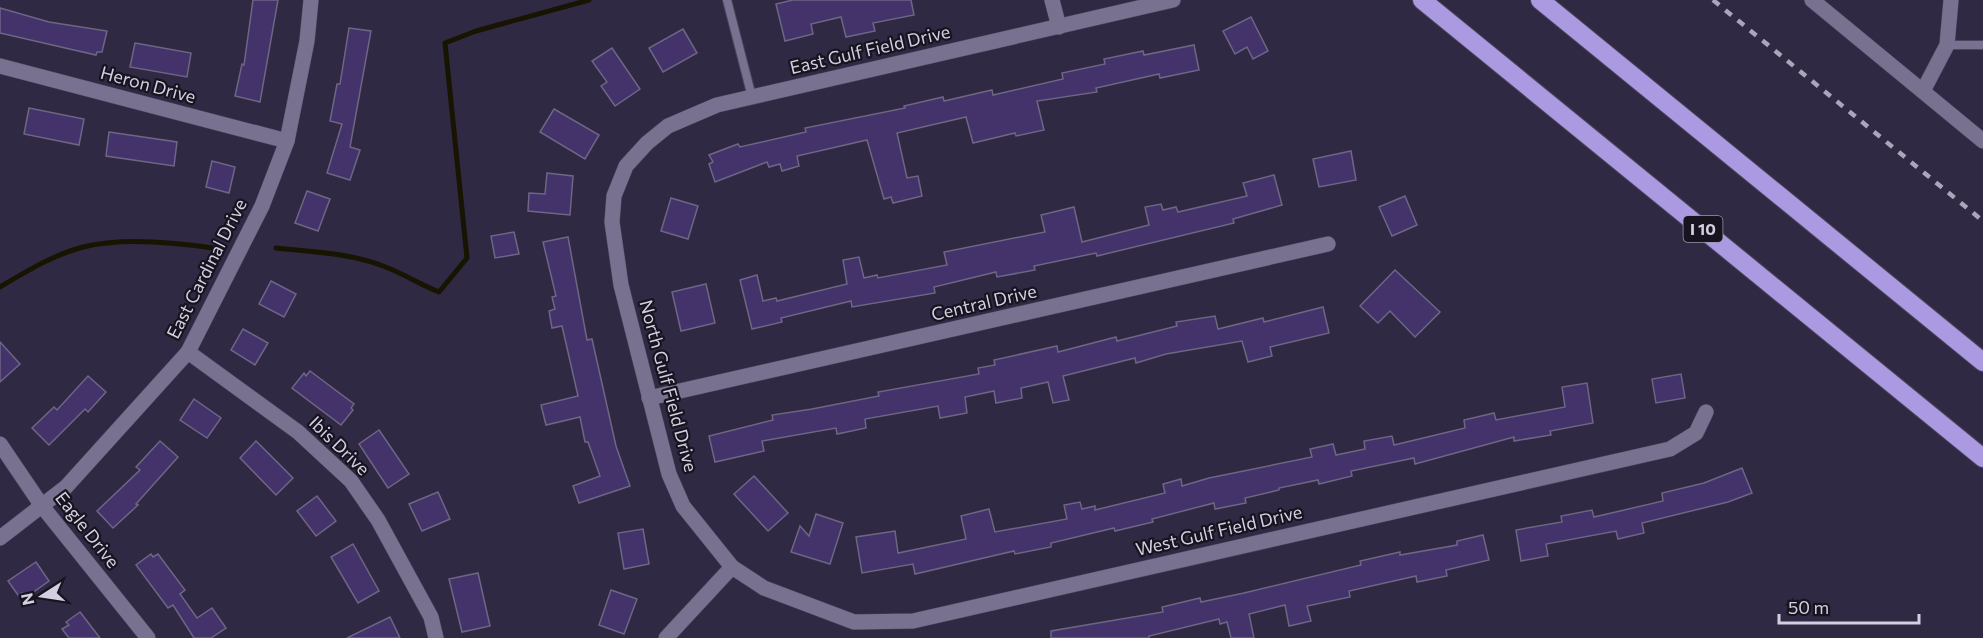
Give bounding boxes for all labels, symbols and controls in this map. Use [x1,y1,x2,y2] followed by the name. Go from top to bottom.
[788,20,952,78] street label: East Gulf Field Drive
[98,61,198,107] street label: Heron Drive
[161,195,251,342] street label: East Cardinal Drive
[1684,216,1722,242] road number: I 10
[929,279,1039,325] street label: Central Drive
[635,297,703,474] street label: North Gulf Field Drive
[305,411,374,479] street label: Ibis Drive
[51,487,124,572] street label: Eagle Drive
[1133,500,1304,560] street label: West Gulf Field Drive
[12,566,72,626] north arrow
[1779,587,1918,625] scale bar
[16,591,37,607] text: N
[1788,596,1829,618] text: 50 m

